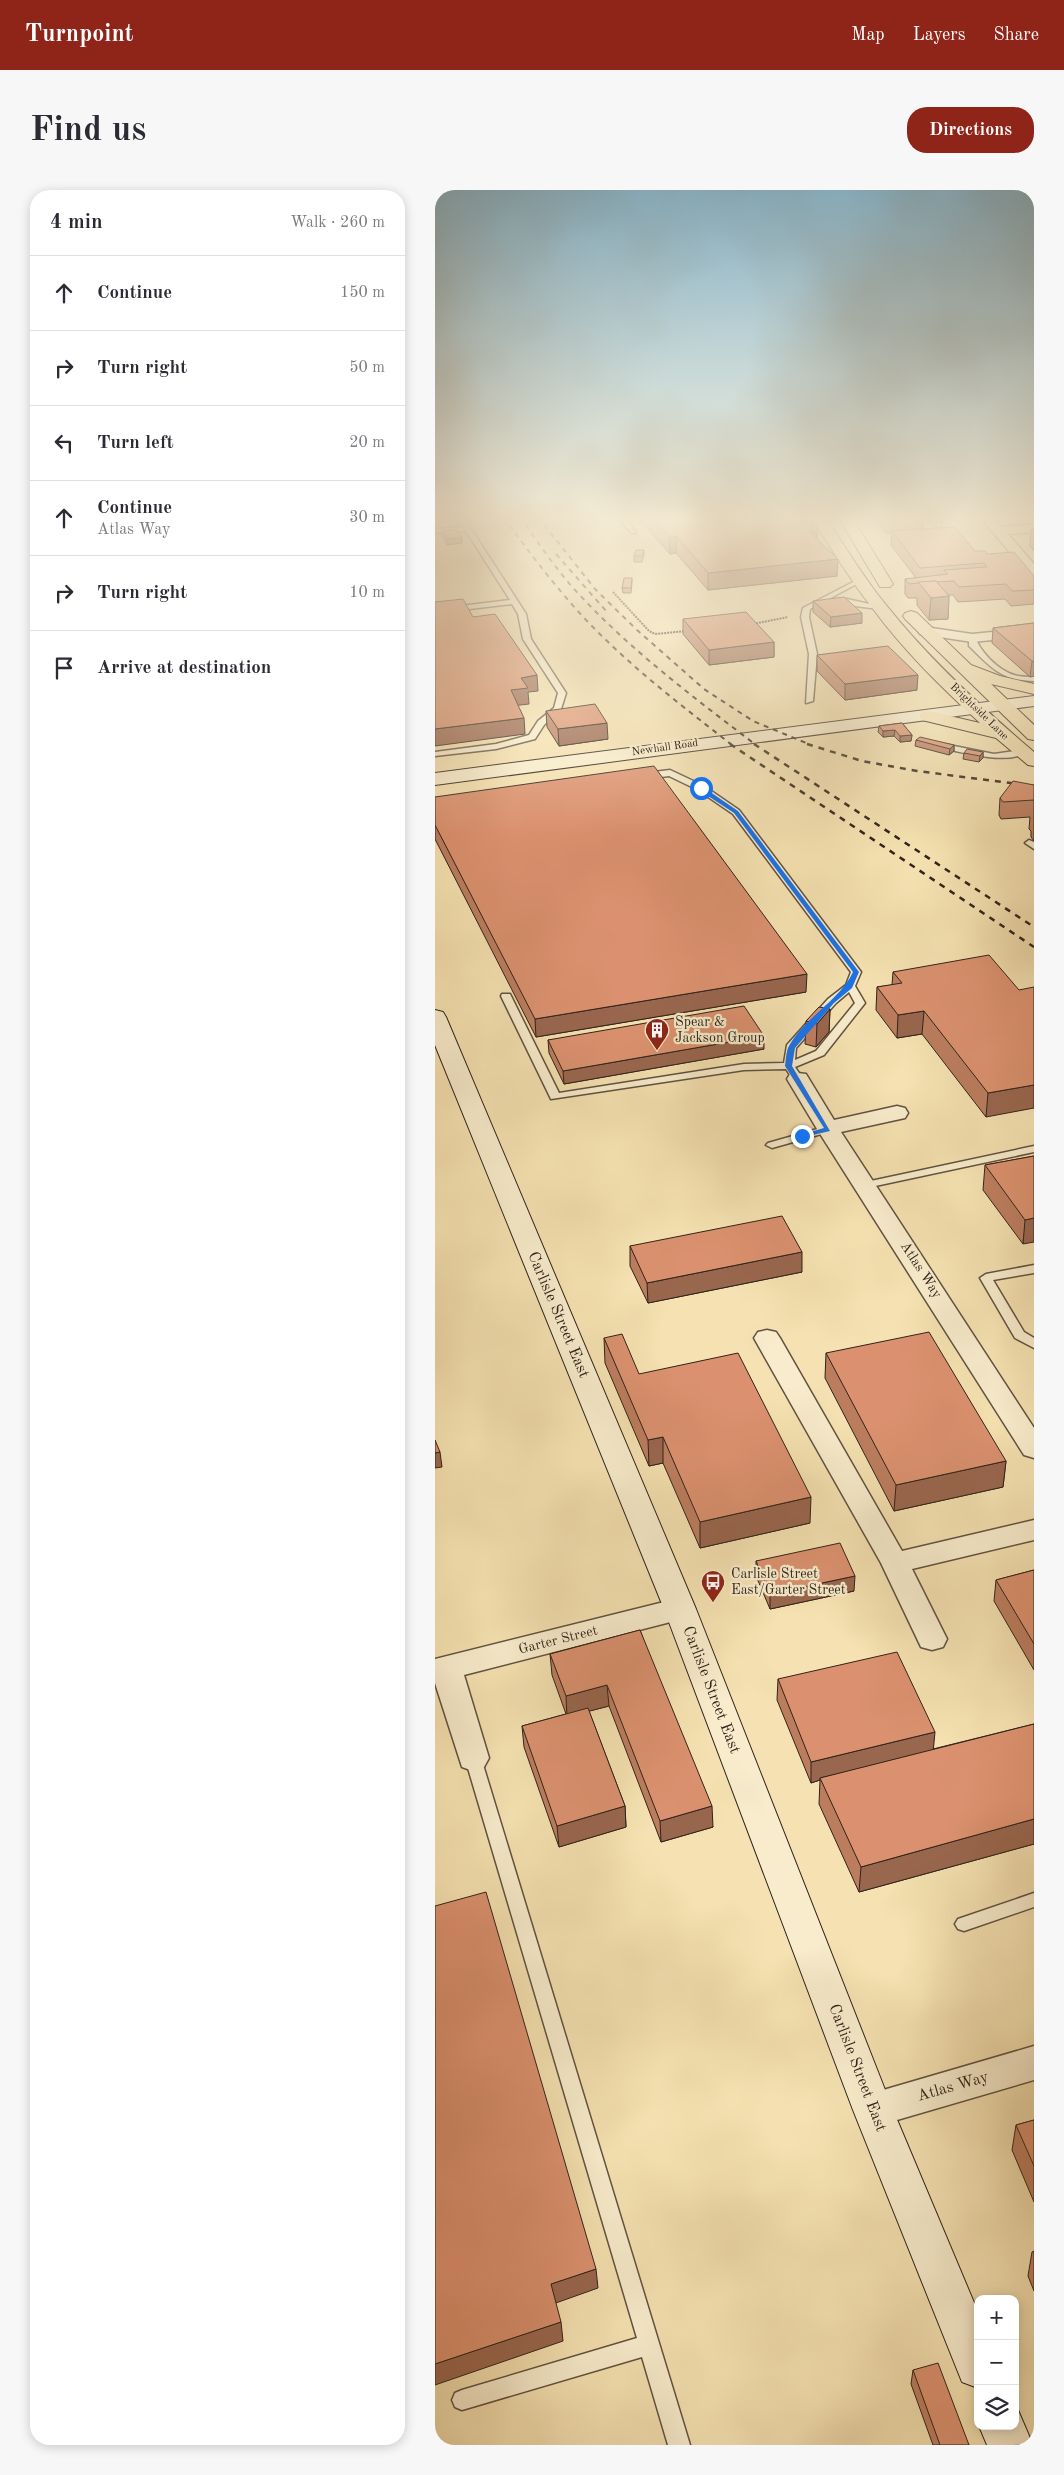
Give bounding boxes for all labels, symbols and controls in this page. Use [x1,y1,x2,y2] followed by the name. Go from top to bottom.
[25,23,133,47] text: Turnpoint
[851,26,885,44] text: Map
[913,26,965,44] text: Layers
[993,26,1039,44] text: Share
[907,107,1034,153] button: Directions
[30,113,146,148] text: Find us
[50,212,103,233] text: 4 min
[290,215,385,231] text: Walk · 260 m
[50,279,78,307] icon: ahead
[97,284,172,303] text: Continue
[340,285,385,301] text: 150 m
[50,354,78,382] icon: right
[97,359,187,378] text: Turn right
[349,360,385,376] text: 50 m
[50,429,78,457] icon: left
[97,434,174,453] text: Turn left
[349,435,385,451] text: 20 m
[97,499,172,518] text: Continue
[50,504,78,532] icon: ahead
[349,510,385,526] text: 30 m
[97,522,170,538] text: Atlas Way
[50,579,78,607] icon: right
[97,584,187,603] text: Turn right
[349,585,385,601] text: 10 m
[50,654,78,682] icon: arrive
[97,659,271,678] text: Arrive at destination
[948,682,1010,742] street label: Brightside Lane
[631,738,699,758] street label: Newhall Road
[690,777,713,800] route start
[675,1015,765,1045] place label: Spear & Jackson Group
[644,1017,670,1051] building icon: Spear & Jackson Group
[791,1125,814,1148] route end
[898,1239,945,1301] street label: Atlas Way
[524,1250,592,1381] street label: Carlisle Street East
[731,1567,846,1597] place label: Carlisle Street East/Garter Street
[700,1569,726,1603] bus stop icon: Carlisle Street East/Garter Street
[517,1623,599,1657] street label: Garter Street
[679,1624,743,1756] street label: Carlisle Street East
[825,2002,889,2134] street label: Carlisle Street East
[916,2069,991,2105] street label: Atlas Way
[974,2295,1019,2430] map controls
[974,2295,1019,2340] button: +
[974,2340,1019,2385] button: −
[974,2385,1019,2430] button: layers

